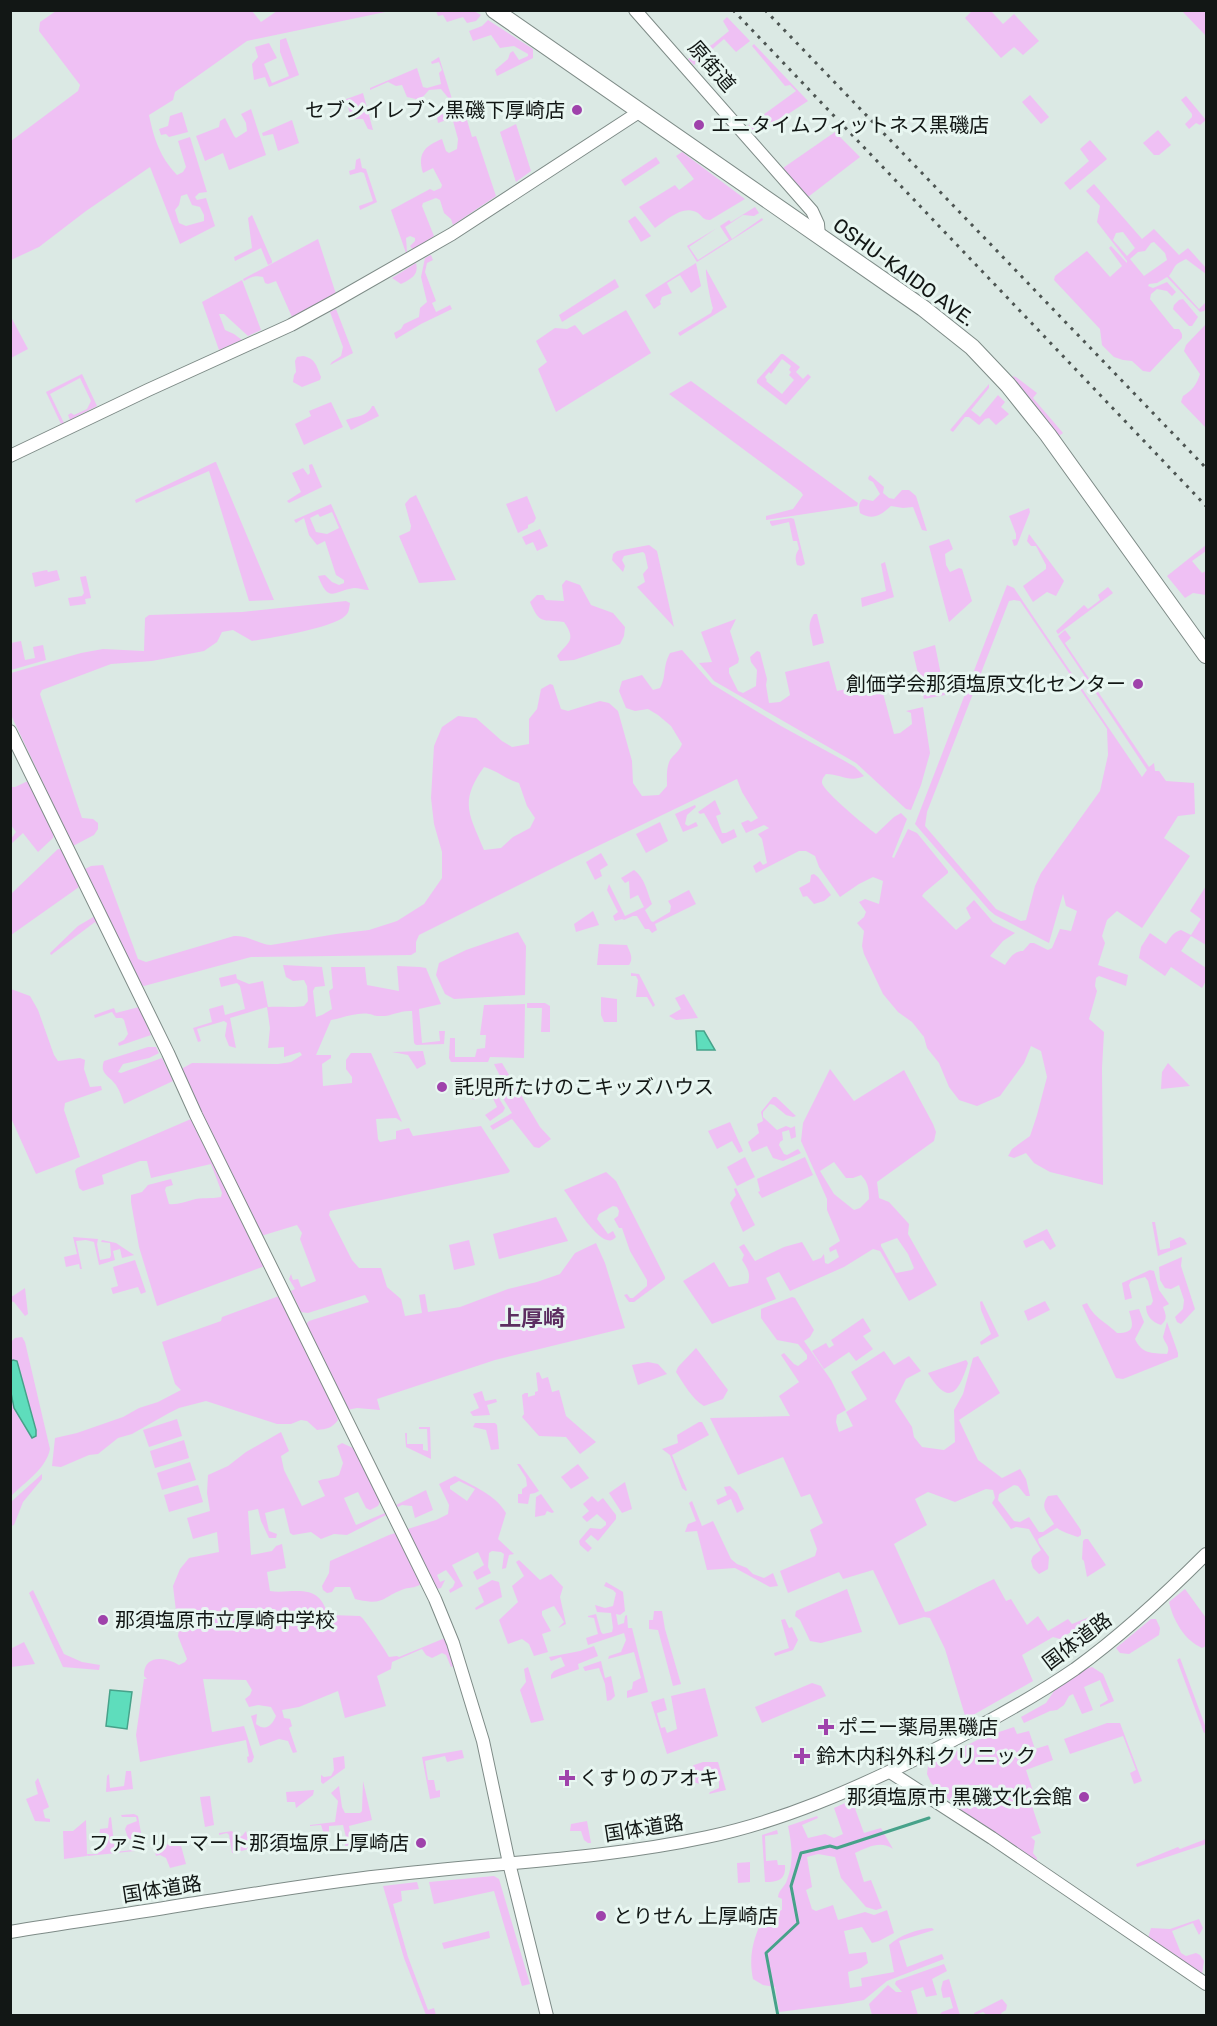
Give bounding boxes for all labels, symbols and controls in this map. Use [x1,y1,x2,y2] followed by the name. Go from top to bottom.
[683,35,741,97] street label: 原街道
[305,98,565,122] place label: セブンイレブン黒磯下厚崎店
[570,103,584,117] marker: セブンイレブン黒磯下厚崎店
[711,113,989,137] place label: エニタイムフィットネス黒磯店
[692,118,706,132] marker: エニタイムフィットネス黒磯店
[829,213,979,331] street label: OSHU-KAIDO AVE.
[846,672,1126,696] place label: 創価学会那須塩原文化センター
[1131,677,1145,691] marker: 創価学会那須塩原文化センター
[454,1075,714,1099] place label: 託児所たけのこキッズハウス
[435,1080,449,1094] marker: 託児所たけのこキッズハウス
[499,1305,565,1332] district label: 上厚崎
[1038,1607,1116,1675] street label: 国体道路
[115,1608,335,1632] place label: 那須塩原市立厚崎中学校
[96,1613,110,1627] marker: 那須塩原市立厚崎中学校
[838,1715,998,1739] place label: ポニー薬局黒磯店
[819,1720,833,1734] marker: ポニー薬局黒磯店
[816,1744,1036,1768] place label: 鈴木内科外科クリニック
[793,1747,811,1765] marker: 鈴木内科外科クリニック
[579,1766,719,1790] place label: くすりのアオキ
[560,1771,574,1785] marker: くすりのアオキ
[847,1785,1072,1809] place label: 那須塩原市 黒磯文化会館
[1077,1790,1091,1804] marker: 那須塩原市 黒磯文化会館
[603,1810,685,1846] street label: 国体道路
[89,1831,409,1855] place label: ファミリーマート那須塩原上厚崎店
[414,1836,428,1850] marker: ファミリーマート那須塩原上厚崎店
[121,1871,203,1907] street label: 国体道路
[613,1904,778,1928] place label: とりせん 上厚崎店
[594,1909,608,1923] marker: とりせん 上厚崎店

